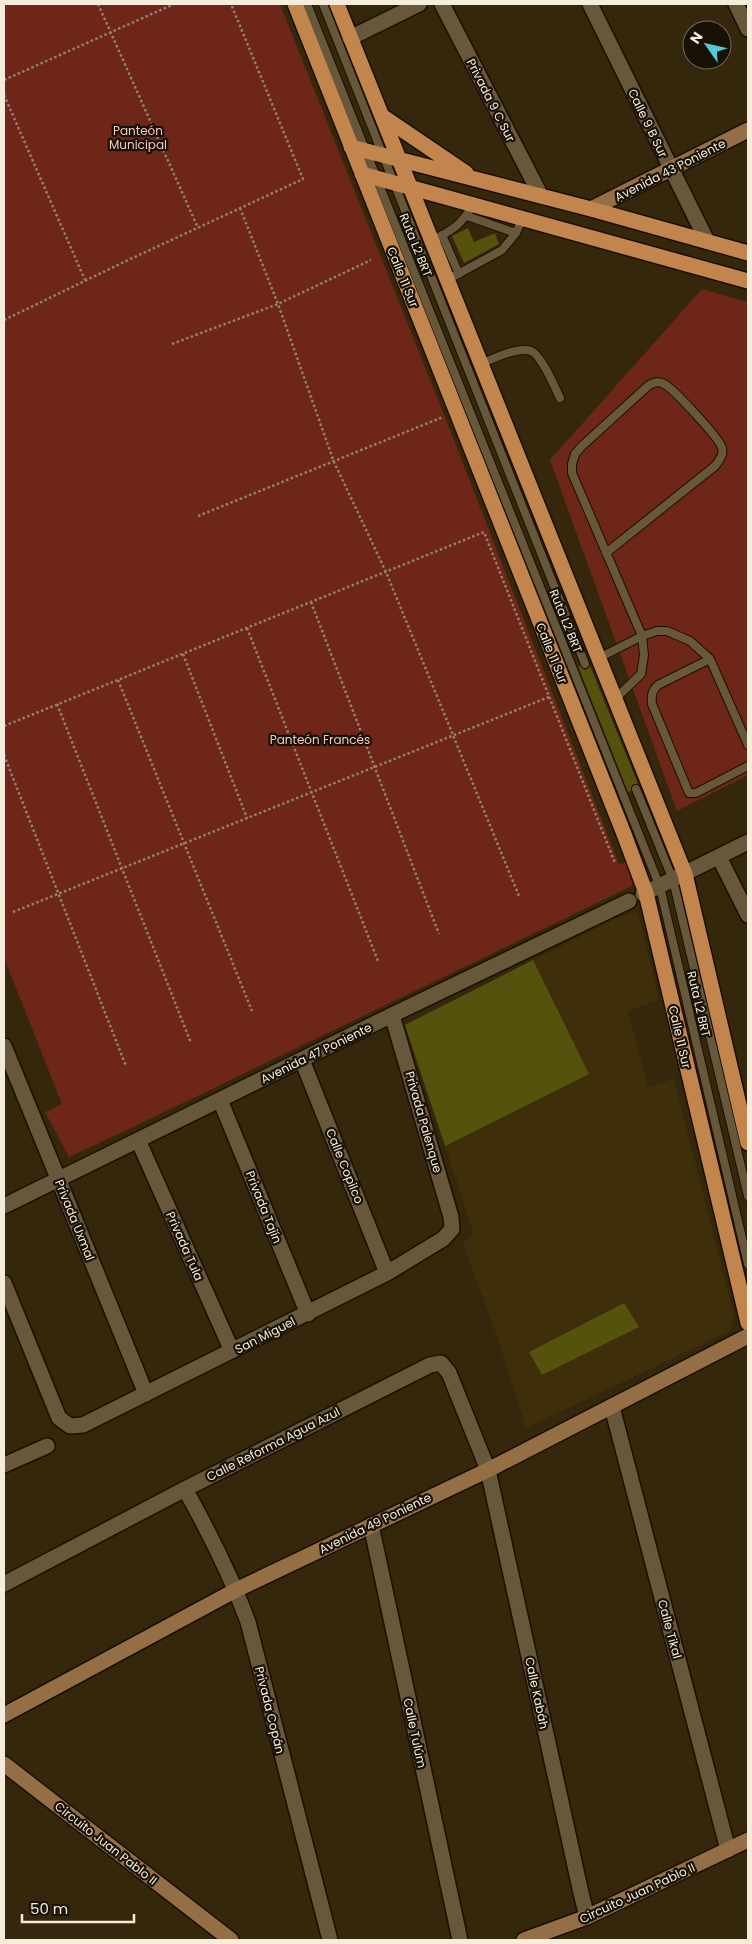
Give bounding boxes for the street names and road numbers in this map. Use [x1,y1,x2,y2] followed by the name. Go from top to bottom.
[463,56,519,145] street label: Privada 9 C Sur
[624,86,672,161] street label: Calle 9 B Sur
[612,135,728,205] street label: Avenida 43 Poniente
[396,211,437,280] street label: Ruta L2 BRT
[383,244,423,310] street label: Calle 11 Sur
[546,587,587,656] street label: Ruta L2 BRT
[532,620,572,686] street label: Calle 11 Sur
[683,969,715,1039] street label: Ruta L2 BRT
[665,1004,696,1071] street label: Calle 11 Sur
[258,1019,374,1087] street label: Avenida 47 Poniente
[401,1069,447,1175] street label: Privada Palenque
[322,1126,368,1206] street label: Calle Copilco
[242,1168,286,1246] street label: Privada Tajín
[51,1177,99,1263] street label: Privada Uxmal
[162,1209,208,1283] street label: Privada Tula
[232,1313,298,1357] street label: San Miguel
[203,1403,343,1485] street label: Calle Reforma Agua Azul
[316,1488,434,1558] street label: Avenida 49 Poniente
[654,1598,686,1661] street label: Calle Tikal
[521,1655,553,1731] street label: Calle Kabáh
[251,1665,289,1755] street label: Privada Copán
[399,1696,431,1770] street label: Calle Tulúm
[51,1798,161,1888] street label: Circuito Juan Pablo II
[576,1859,698,1927] street label: Circuito Juan Pablo II

